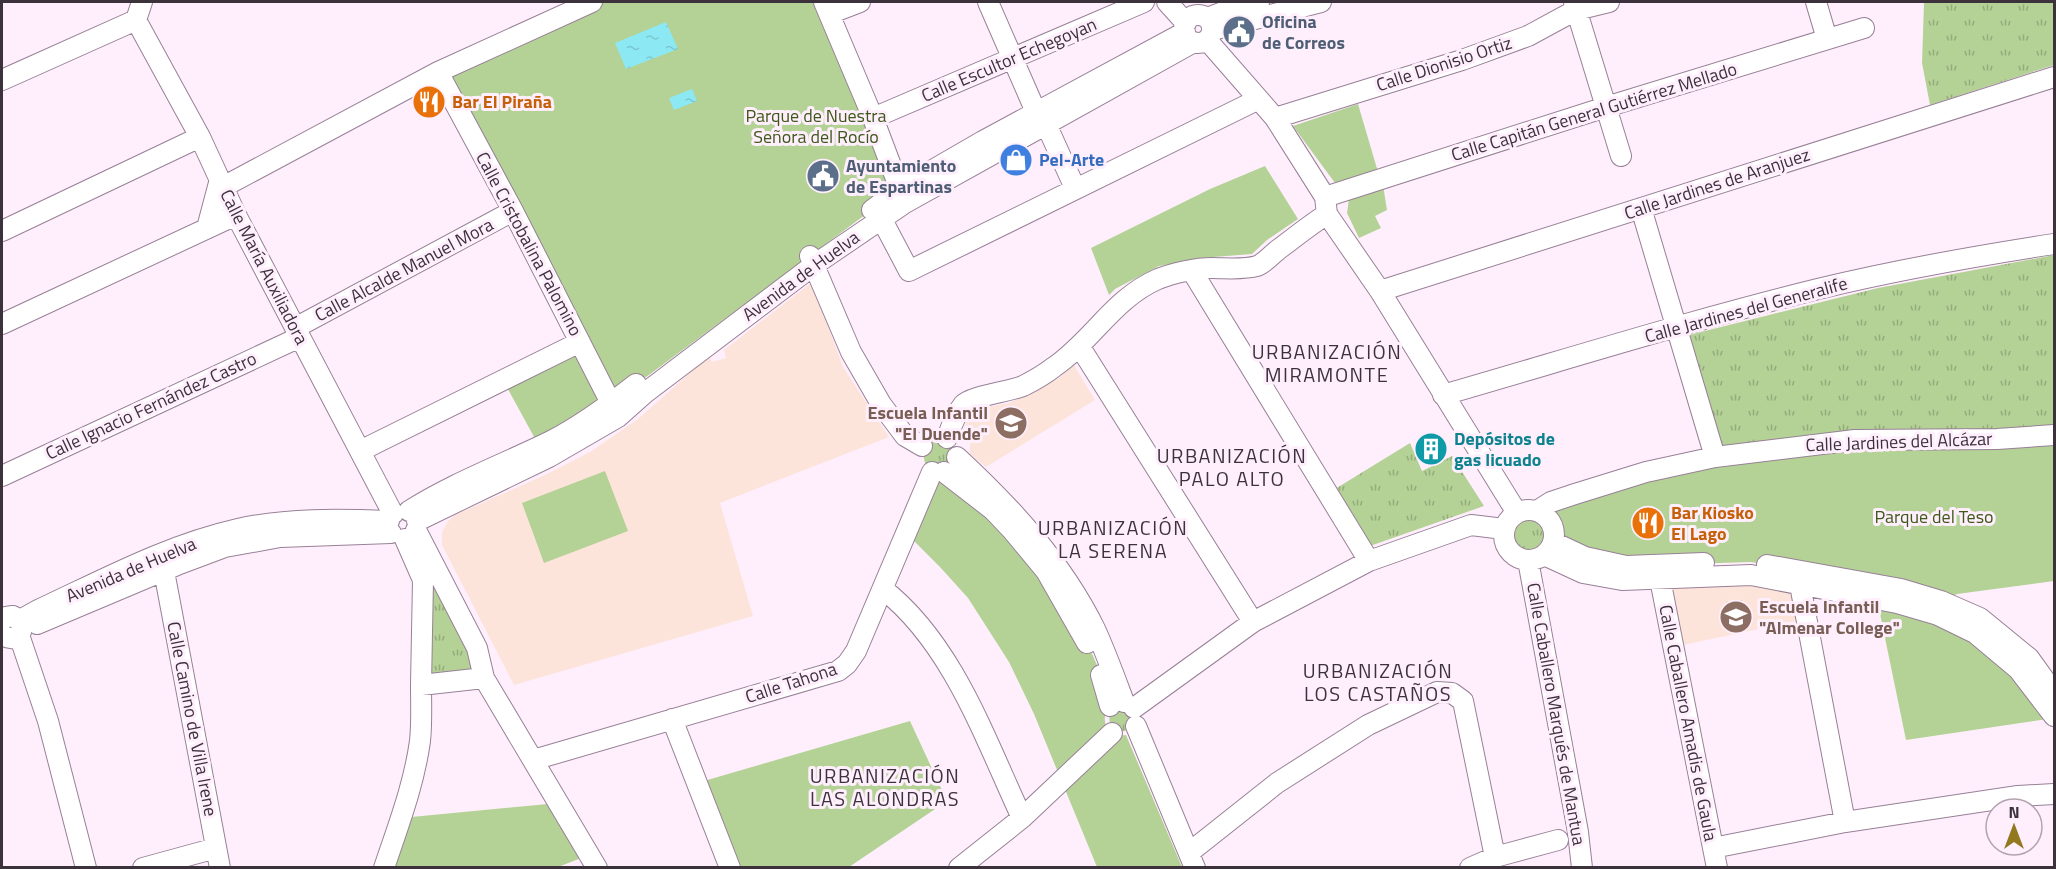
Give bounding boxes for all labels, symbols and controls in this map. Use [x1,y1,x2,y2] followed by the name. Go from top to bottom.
[1262,8,1345,56] place label: Oficina de Correos
[917,10,1101,109] street label: Calle Escultor Echegoyan
[1221,14,1257,50] public building icon: Oficina de Correos
[1373,29,1515,98] street label: Calle Dionisio Ortiz
[1448,55,1740,168] street label: Calle Capitán General Gutiérrez Mellado
[411,84,447,120] restaurant icon: Bar El Piraña
[452,88,552,115] place label: Bar El Piraña
[746,102,887,150] park label: Parque de Nuestra Señora del Rocío
[1620,141,1813,226] street label: Calle Jardines de Aranjuez
[998,142,1034,178] shop icon: Pel-Arte
[1039,146,1104,173] place label: Pel-Arte
[469,147,589,341] street label: Calle Cristobalina Palomino
[846,152,956,200] place label: Ayuntamiento de Espartinas
[805,158,841,194] public building icon: Ayuntamiento de Espartinas
[214,184,315,349] street label: Calle María Auxiliadora
[310,211,498,328] street label: Calle Alcalde Manuel Mora
[736,224,865,327] street label: Avenida de Huelva
[1642,269,1850,350] street label: Calle Jardines del Generalife
[1252,336,1402,390] district label: URBANIZACIÓN MIRAMONTE
[41,345,261,466] street label: Calle Ignacio Fernández Castro
[868,399,988,447] place label: Escuela Infantil "El Duende"
[993,405,1029,441] school or university icon: Escuela Infantil "El Duende"
[1454,425,1555,473] place label: Depósitos de gas licuado
[1805,425,1993,458] street label: Calle Jardines del Alcázar
[1413,431,1449,467] building icon: Depósitos de gas licuado
[1157,440,1307,494] district label: URBANIZACIÓN PALO ALTO
[1671,499,1754,547] place label: Bar Kiosko El Lago
[1874,503,1994,530] park label: Parque del Teso
[1630,505,1666,541] restaurant icon: Bar Kiosko El Lago
[1038,512,1188,566] district label: URBANIZACIÓN LA SERENA
[61,530,200,609] street label: Avenida de Huelva
[1520,580,1593,847] street label: Calle Caballero Marqués de Mantua
[1759,593,1900,641] place label: Escuela Infantil "Almenar College"
[1718,599,1754,635] school or university icon: Escuela Infantil "Almenar College"
[1652,602,1725,843] street label: Calle Caballero Amadis de Gaula
[160,619,225,819] street label: Calle Camino de Villa Irene
[742,655,840,710] street label: Calle Tahona
[1303,655,1453,709] district label: URBANIZACIÓN LOS CASTAÑOS
[810,760,960,814] district label: URBANIZACIÓN LAS ALONDRAS
[1984,797,2044,857] north arrow
[2008,800,2020,824] text: N

